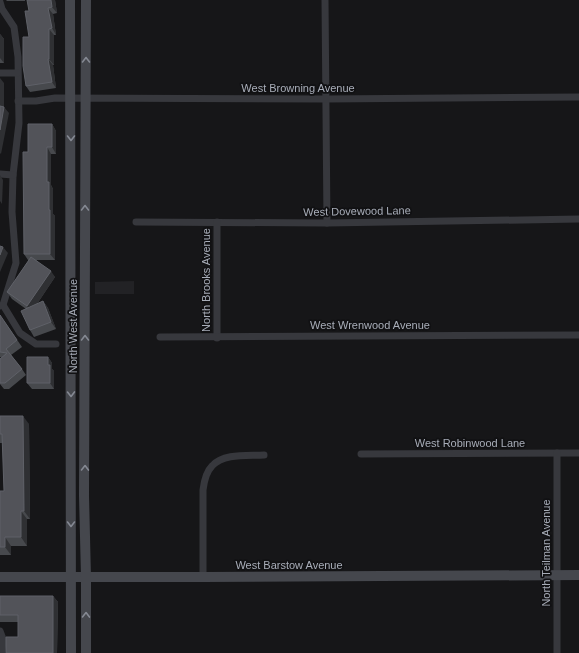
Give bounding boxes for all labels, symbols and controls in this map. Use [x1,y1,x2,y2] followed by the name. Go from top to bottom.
[82,57,90,63] one-way arrow
[241,82,355,94] street label: West Browning Avenue
[67,135,75,141] one-way arrow
[303,204,411,218] street label: West Dovewood Lane
[81,205,89,211] one-way arrow
[200,228,212,332] street label: North Brooks Avenue
[67,279,79,373] street label: North West Avenue
[310,319,430,331] street label: West Wrenwood Avenue
[81,335,89,341] one-way arrow
[67,391,75,397] one-way arrow
[415,437,525,449] street label: West Robinwood Lane
[81,465,89,471] one-way arrow
[540,499,552,607] street label: North Teilman Avenue
[67,521,75,527] one-way arrow
[235,559,343,571] street label: West Barstow Avenue
[82,612,90,618] one-way arrow

